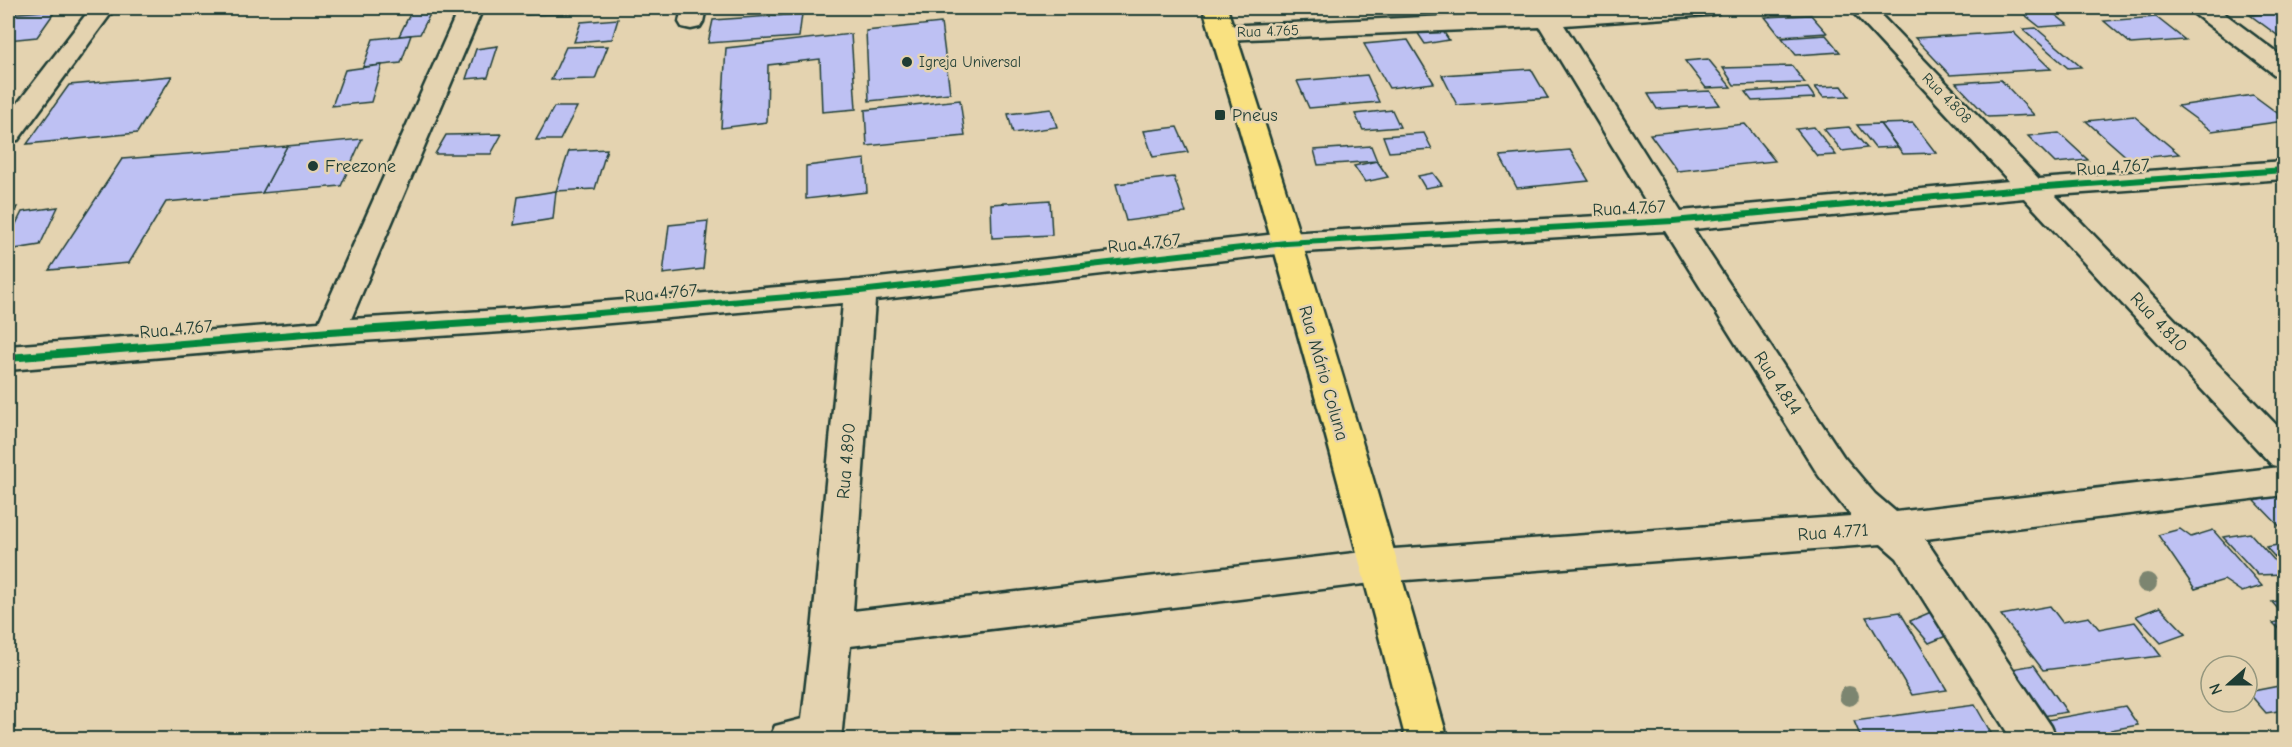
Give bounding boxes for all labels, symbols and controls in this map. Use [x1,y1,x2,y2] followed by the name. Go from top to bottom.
[1237,21,1299,41] street label: Rua 4.765
[919,53,1021,71] place label: Igreja Universal
[900,55,914,69] marker: Igreja Universal
[1918,69,1976,127] street label: Rua 4.808
[1232,105,1278,126] place label: Pneus
[1213,108,1227,122] marker: Pneus
[2076,154,2151,181] street label: Rua 4.767
[325,156,396,177] place label: Freezone
[306,159,320,173] marker: Freezone
[1592,196,1667,221] street label: Rua 4.767
[1106,229,1182,258] street label: Rua 4.767
[624,280,699,307] street label: Rua 4.767
[2126,288,2192,357] street label: Rua 4.810
[1294,303,1353,443] street label: Rua Mário Coluna
[139,316,214,343] street label: Rua 4.767
[1749,347,1806,419] street label: Rua 4.814
[833,422,860,500] street label: Rua 4.890
[1797,520,1869,545] street label: Rua 4.771
[2199,654,2259,714] north arrow
[2206,681,2226,697] text: N

